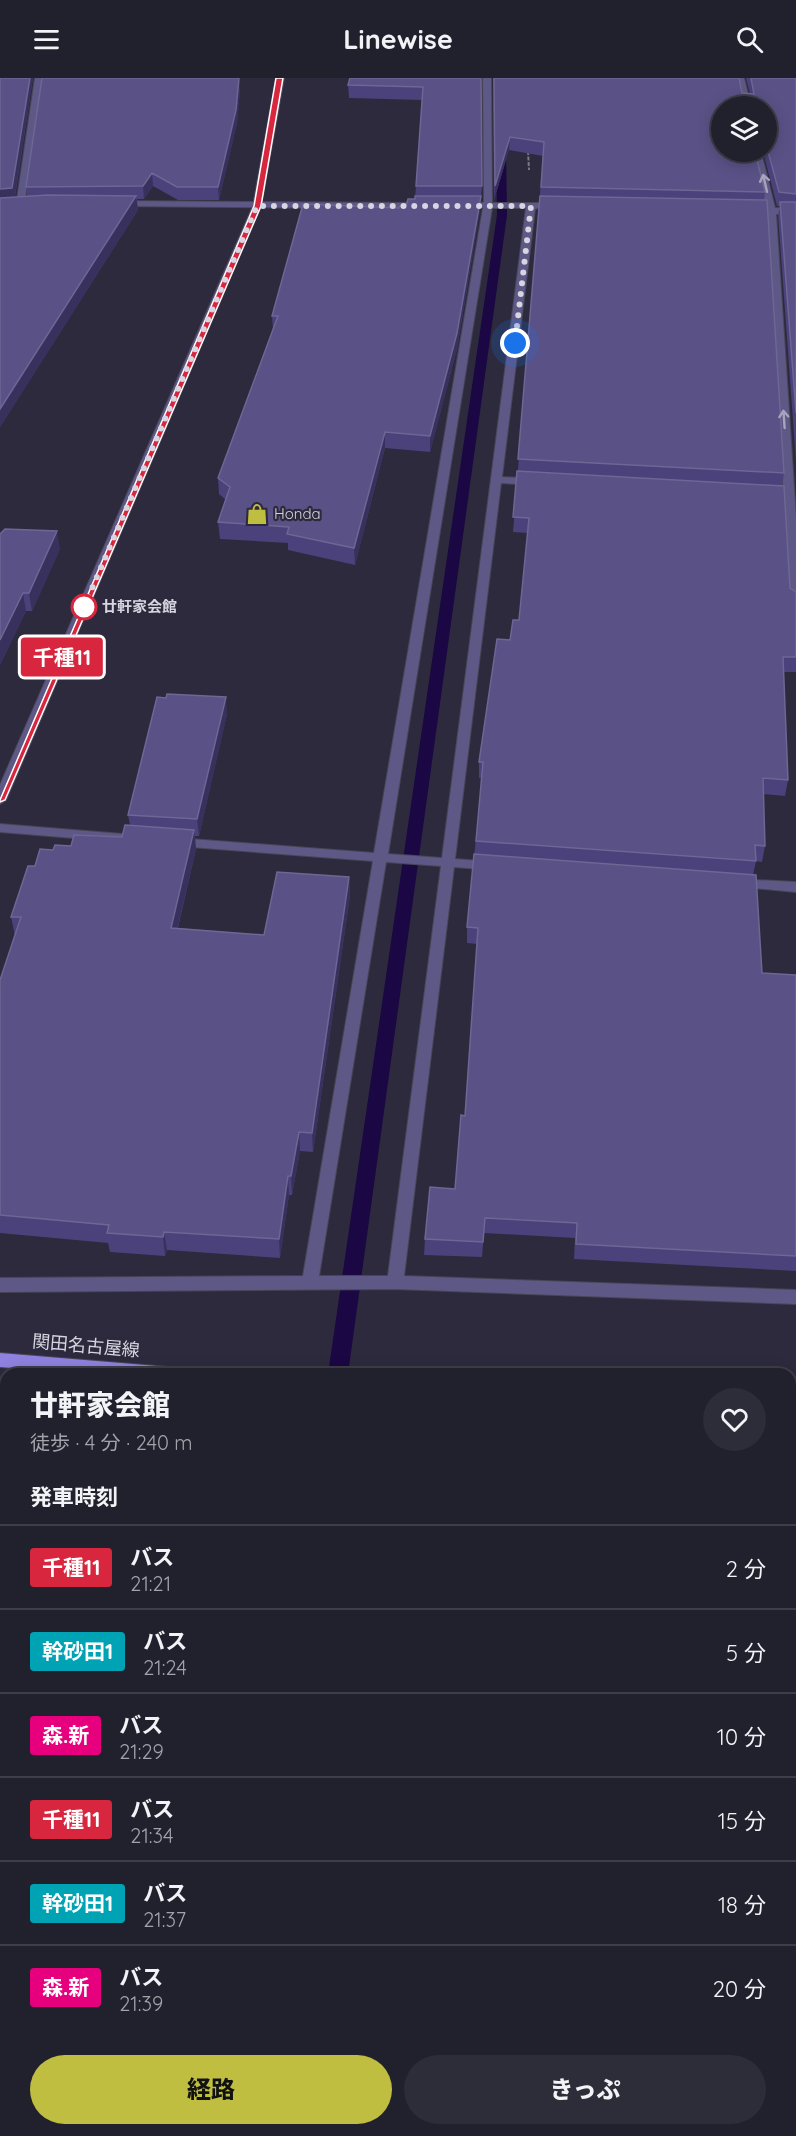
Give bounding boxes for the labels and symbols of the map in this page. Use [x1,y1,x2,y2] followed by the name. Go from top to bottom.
[758,174,770,193] one-way arrow
[500,328,530,358] your location
[779,410,790,429] one-way arrow
[245,502,269,526] shop icon: Honda
[274,504,321,523] place label: Honda
[71,594,97,620] marker: 廿軒家会館
[102,597,177,616] place label: 廿軒家会館
[20,638,104,676] line badge: 千種11
[31,1329,141,1362] street label: 関田名古屋線

